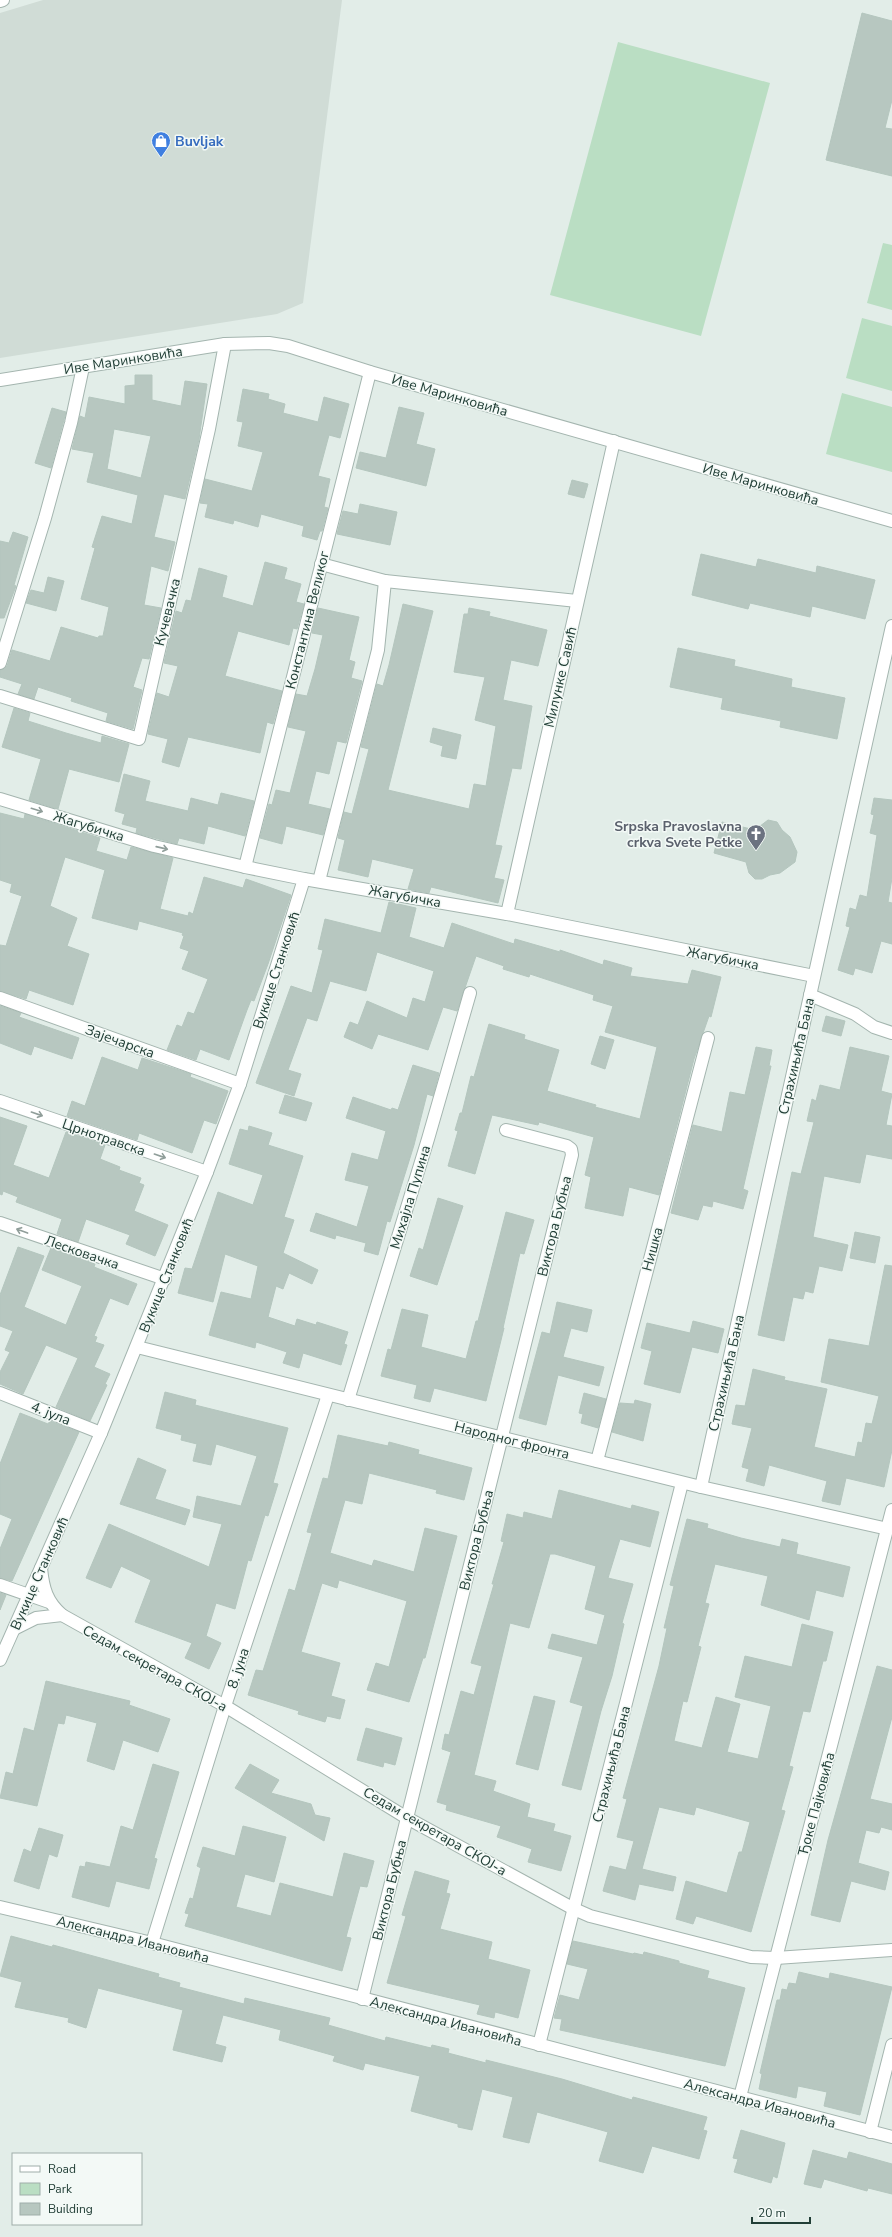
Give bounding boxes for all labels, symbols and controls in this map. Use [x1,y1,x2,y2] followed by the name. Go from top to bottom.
[150,130,172,158] shop icon: Buvljak
[175,132,224,151] place label: Buvljak
[62,342,184,379] street label: Иве Маринковића
[389,370,510,421] street label: Иве Маринковића
[700,459,821,510] street label: Иве Маринковића
[281,549,334,691] street label: Константина Великог
[150,576,185,648] street label: Кучевачка
[540,625,581,729] street label: Милунке Савић
[31,807,44,814] one-way arrow
[51,807,127,846] street label: Жагубичка
[614,817,742,852] place label: Srpska Pravoslavna crkva Svete Petke
[745,823,767,851] church icon: Srpska Pravoslavna crkva Svete Petke
[155,844,168,852] one-way arrow
[367,881,443,912] street label: Жагубичка
[249,909,304,1031] street label: Вукице Станковић
[685,942,761,975] street label: Жагубичка
[774,996,819,1116] street label: Страхињића Бана
[82,1020,157,1063] street label: Зајечарска
[30,1110,42,1118] one-way arrow
[60,1114,148,1161] street label: Црнотравска
[386,1143,435,1251] street label: Михајла Пупина
[153,1153,166,1160] one-way arrow
[533,1174,576,1278] street label: Виктора Бубња
[135,1215,198,1336] street label: Вукице Станковић
[637,1225,667,1273] street label: Нишка
[16,1226,28,1234] one-way arrow
[42,1231,122,1274] street label: Лесковачка
[704,1313,749,1433] street label: Страхињића Бана
[28,1397,73,1430] street label: 4. јула
[452,1417,571,1464] street label: Народног фронта
[455,1488,498,1592] street label: Виктора Бубња
[6,1513,73,1633] street label: Вукице Станковић
[79,1621,231,1716] street label: Седам секретара СКОЈ-а
[223,1645,254,1691] street label: 8. јуна
[588,1704,635,1824] street label: Страхињића Бана
[794,1750,839,1858] street label: Ђоке Пајковића
[359,1782,510,1880] street label: Седам секретара СКОЈ-а
[368,1838,411,1942] street label: Виктора Бубња
[55,1911,211,1968] street label: Александра Ивановића
[368,1992,524,2051] street label: Александра Ивановића
[682,2074,838,2133] street label: Александра Ивановића
[12,2153,142,2225] legend
[48,2161,76,2177] text: Road
[48,2181,73,2197] text: Park
[752,2199,810,2225] scale bar
[48,2201,93,2217] text: Building
[758,2205,786,2221] text: 20 m

